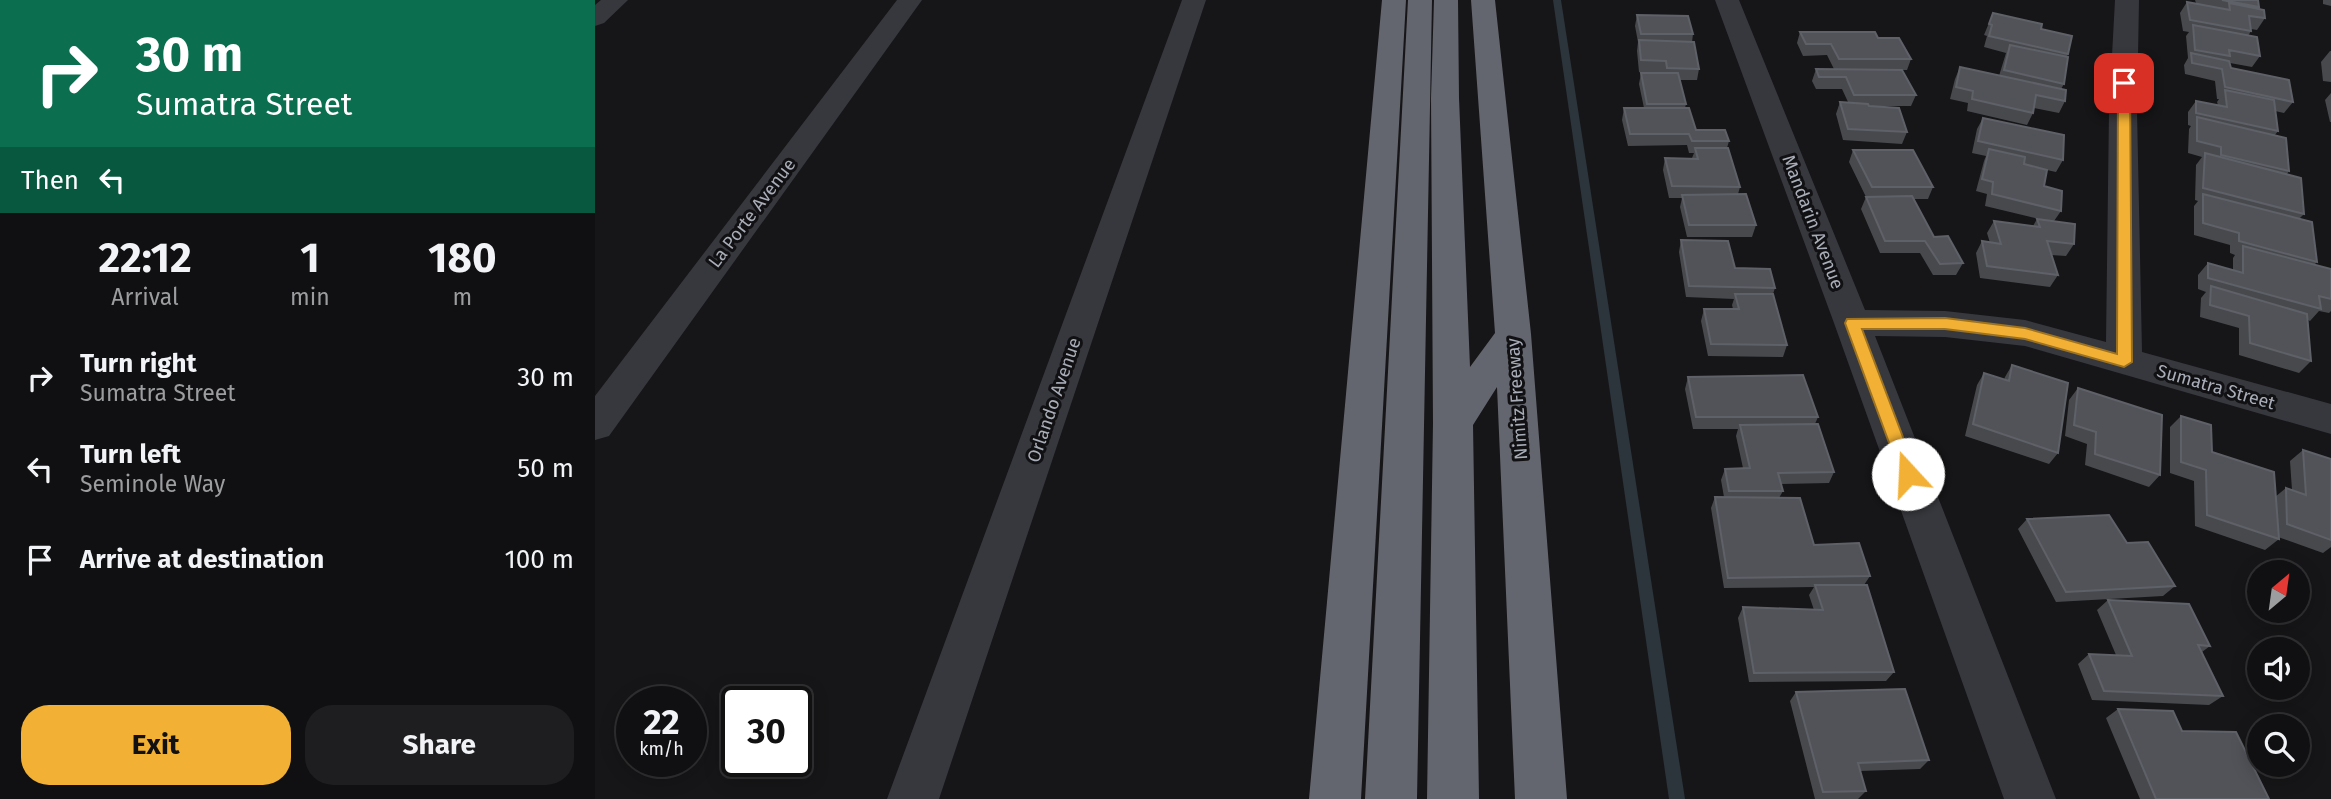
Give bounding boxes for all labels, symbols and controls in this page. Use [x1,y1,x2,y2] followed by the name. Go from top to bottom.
[136,25,243,84] text: 30 m
[21,28,112,119] icon: right
[2094,53,2154,113] pin
[2105,64,2143,102] icon: arrive
[136,85,352,123] text: Sumatra Street
[1777,152,1849,292] street label: Mandarin Avenue
[704,154,800,272] street label: La Porte Avenue
[93,161,131,199] icon: left
[21,165,79,196] text: Then
[98,233,192,283] text: 22:12
[300,233,320,283] text: 1
[428,233,497,283] text: 180
[111,283,179,311] text: Arrival
[290,283,330,311] text: min
[452,283,472,311] text: m
[1022,335,1086,465] street label: Orlando Avenue
[1502,337,1532,461] street label: Nimitz Freeway
[80,348,197,379] text: Turn right
[21,359,59,397] icon: right
[2154,360,2278,414] street label: Sumatra Street
[517,362,574,393] text: 30 m
[80,379,236,407] text: Sumatra Street
[1871,437,1945,511] position arrow
[80,439,181,470] text: Turn left
[21,450,59,488] icon: left
[517,453,574,484] text: 50 m
[80,470,225,498] text: Seminole Way
[21,541,59,579] icon: arrive
[80,544,324,575] text: Arrive at destination
[505,544,574,575] text: 100 m
[2247,560,2310,623] north arrow
[2247,560,2310,777] map controls
[2247,637,2310,700] button: sound
[721,686,812,777] speed limit sign: 30
[643,701,680,743] text: 22
[21,705,291,785] button: Exit
[305,705,574,785] button: Share
[2247,714,2310,777] button: search
[639,738,684,760] text: km/h

